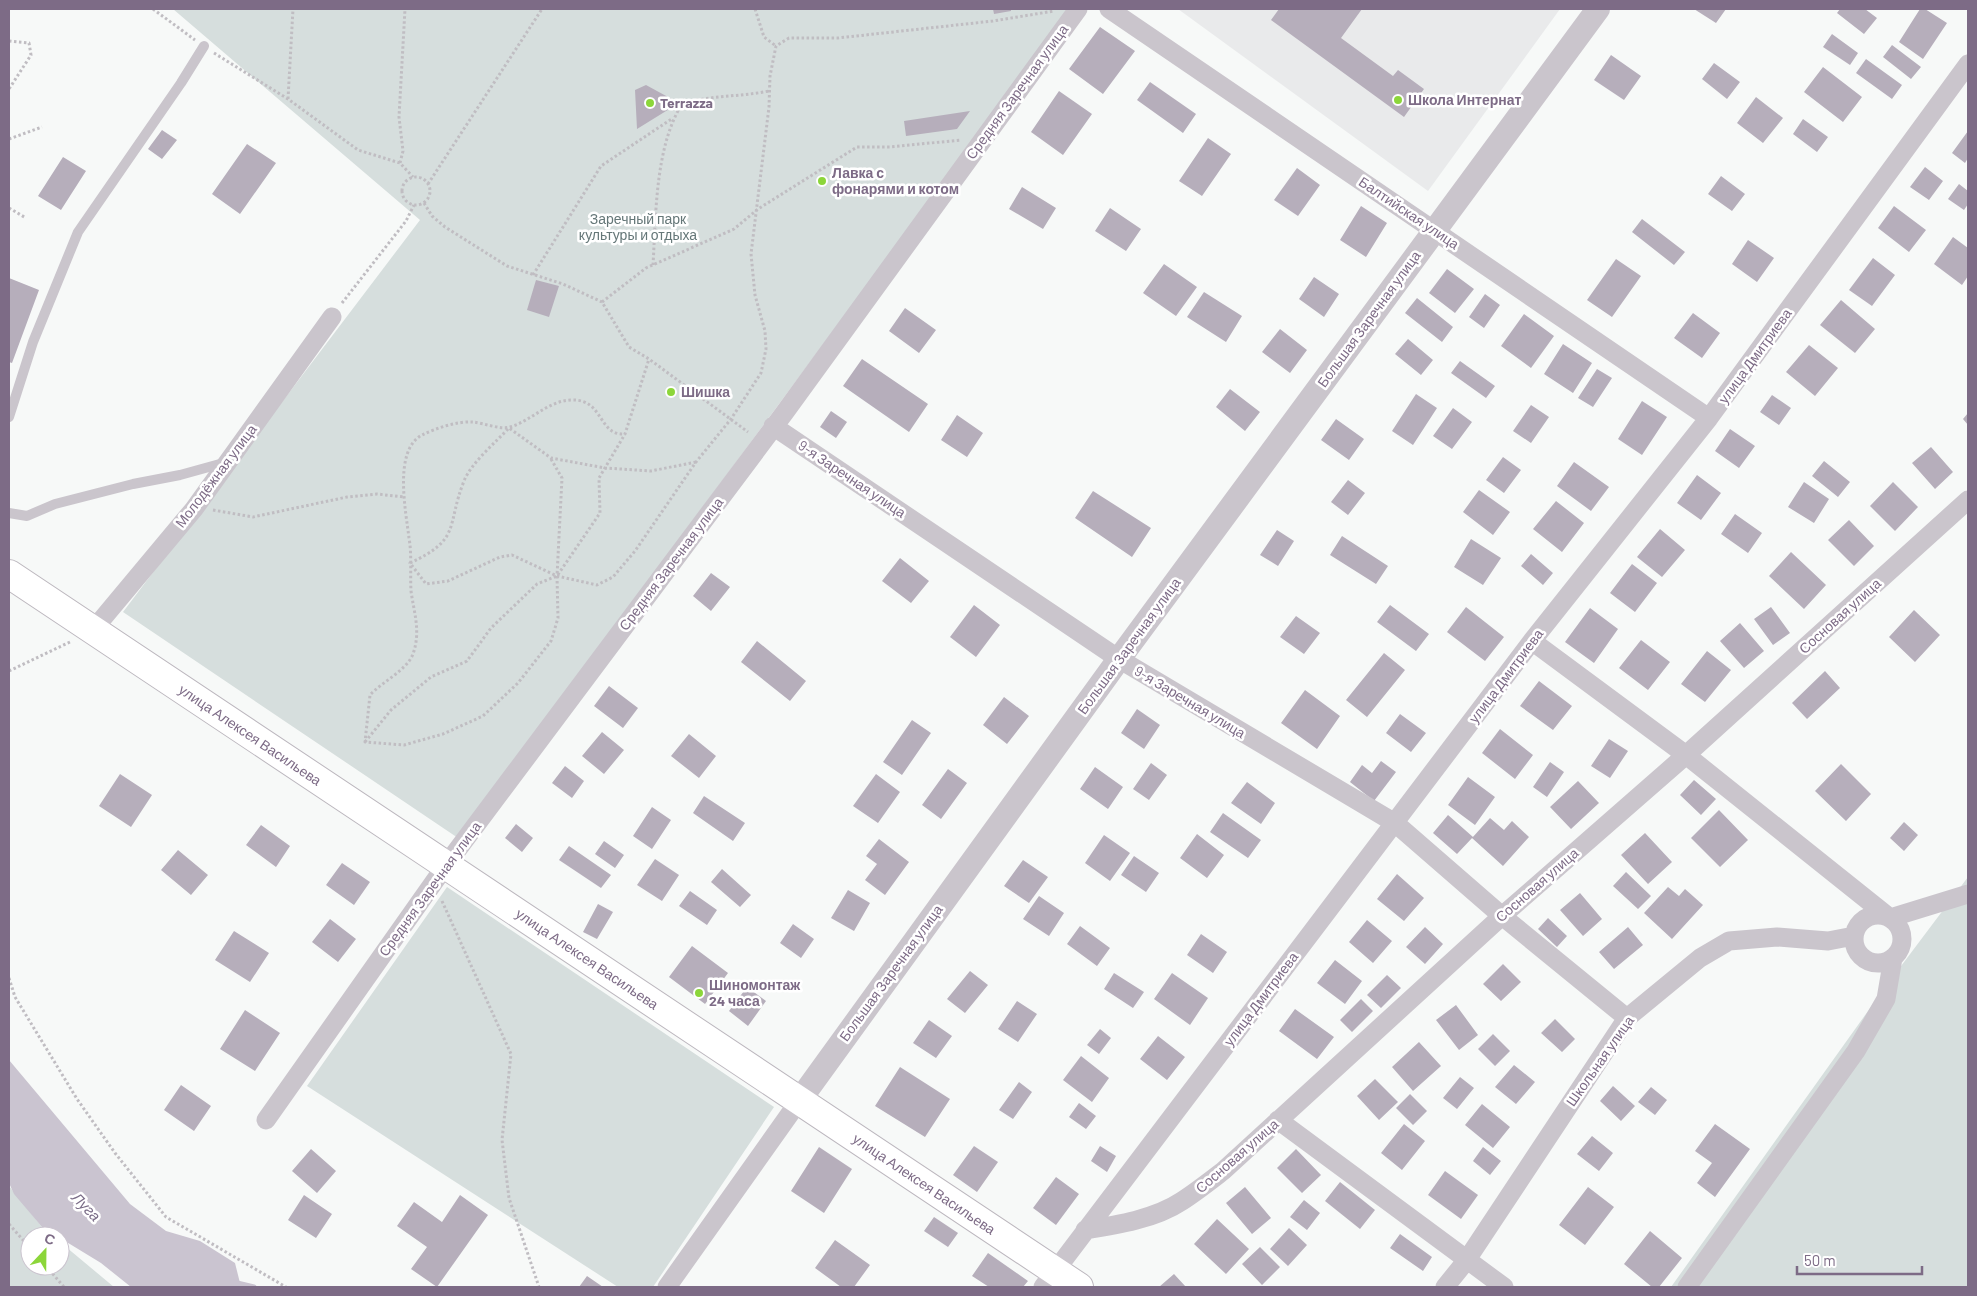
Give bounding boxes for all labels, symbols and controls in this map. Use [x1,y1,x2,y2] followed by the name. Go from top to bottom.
[962,21,1071,162] street label: Средняя Заречная улица
[1408,91,1522,108] place label: Школа Интернат
[660,94,713,111] place label: Terrazza
[1392,94,1404,106] marker: Школа Интернат
[644,97,656,109] marker: Terrazza
[832,164,959,197] place label: Лавка с фонарями и котом
[1356,173,1463,253] street label: Балтийская улица
[816,175,828,187] marker: Лавка с фонарями и котом
[579,210,697,243] park label: Заречный парк культуры и отдыха
[1313,247,1424,390] street label: Большая Заречная улица
[1714,305,1795,406] street label: улица Дмитриева
[681,383,730,400] place label: Шишка
[665,386,677,398] marker: Шишка
[171,421,260,531] street label: Молодёжная улица
[795,436,910,521] street label: 9-я Заречная улица
[615,494,726,634] street label: Средняя Заречная улица
[1073,574,1184,717] street label: Большая Заречная улица
[1795,574,1884,657] street label: Сосновая улица
[1465,625,1547,726] street label: улица Дмитриева
[1132,662,1249,741] street label: 9-я Заречная улица
[176,680,325,789] street label: улица Алексея Васильева
[375,818,484,959] street label: Средняя Заречная улица
[1492,844,1582,925] street label: Сосновая улица
[835,901,946,1044] street label: Большая Заречная улица
[513,904,662,1013] street label: улица Алексея Васильева
[1220,948,1302,1049] street label: улица Дмитриева
[709,976,801,1009] place label: Шиномонтаж 24 часа
[693,987,705,999] marker: Шиномонтаж 24 часа
[1562,1012,1637,1109] street label: Школьная улица
[1192,1115,1282,1196] street label: Сосновая улица
[850,1129,999,1238] street label: улица Алексея Васильева
[68,1187,105,1224] water label: Луга
[20,1226,70,1276] north arrow
[42,1229,58,1248] text: С
[1797,1244,1922,1276] scale bar
[1804,1251,1836,1269] text: 50 m

